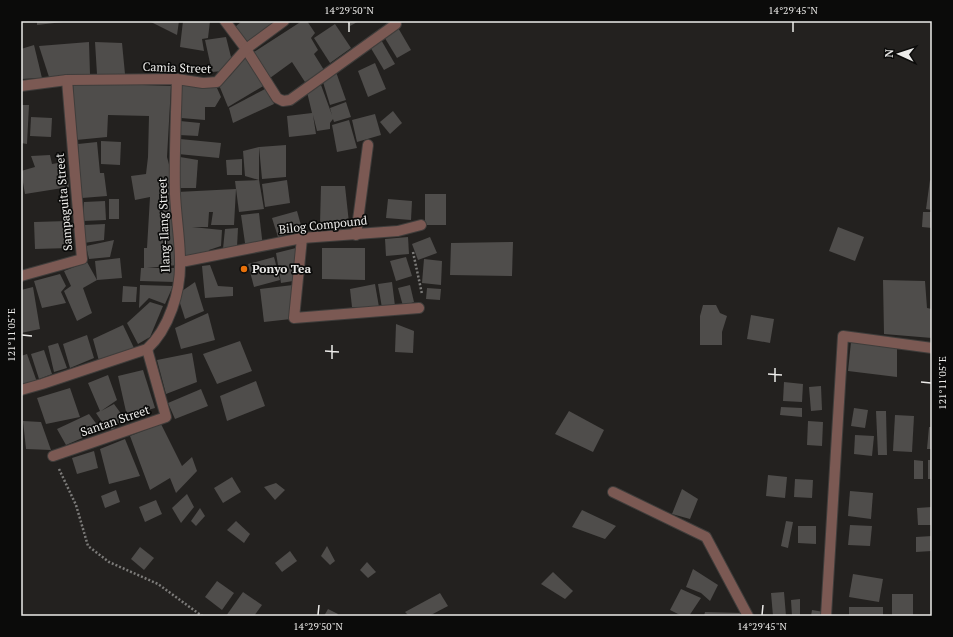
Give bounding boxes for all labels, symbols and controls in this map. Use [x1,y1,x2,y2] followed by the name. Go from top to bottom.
[324,4,374,17] text: 14°29'50"N
[768,4,818,17] text: 14°29'45"N
[879,34,919,74] north arrow
[882,48,896,58] text: N
[142,59,212,76] street label: Camia Street
[52,152,75,251] street label: Sampaguita Street
[154,177,173,273] street label: Ilang-Ilang Street
[278,212,368,237] street label: Bilog Compound
[252,261,311,276] place label: Ponyo Tea
[239,264,249,274] marker: Ponyo Tea
[5,308,18,362] text: 121°11'05"E
[936,356,949,410] text: 121°11'05"E
[78,402,152,439] street label: Santan Street
[293,620,343,633] text: 14°29'50"N
[737,620,787,633] text: 14°29'45"N

